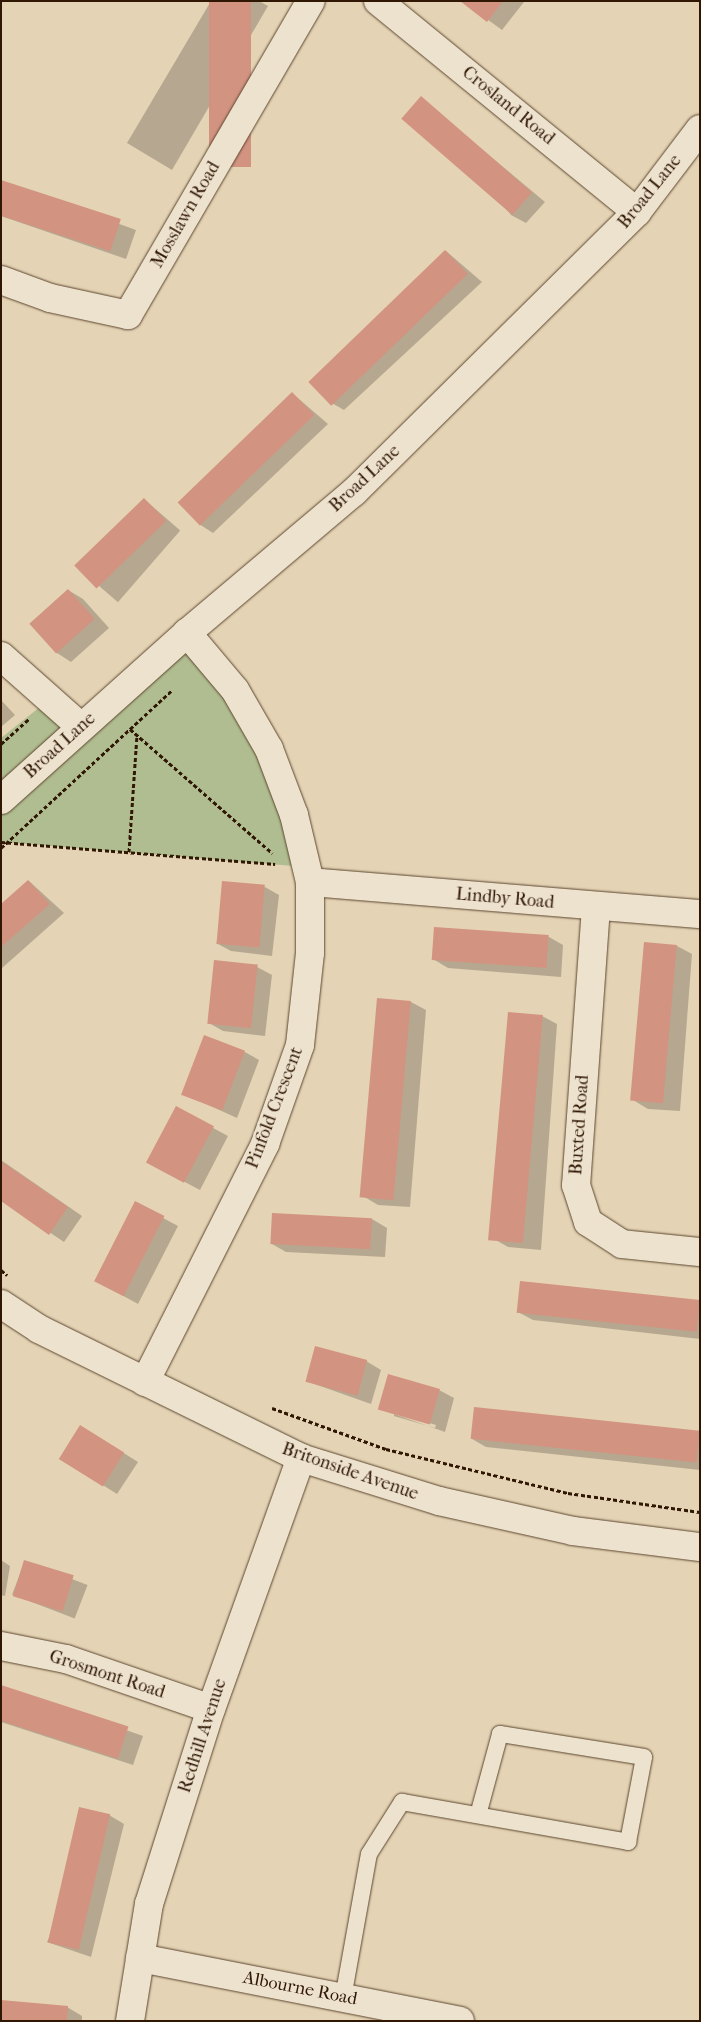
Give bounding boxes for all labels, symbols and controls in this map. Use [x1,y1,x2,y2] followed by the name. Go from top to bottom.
[457,62,559,150] street label: Crosland Road
[614,151,686,233] street label: Broad Lane
[147,158,225,272] street label: Mosslawn Road
[325,441,405,517] street label: Broad Lane
[20,708,100,784] street label: Broad Lane
[455,884,555,914] street label: Lindby Road
[242,1044,308,1172] street label: Pinfold Crescent
[566,1074,594,1176] street label: Buxted Road
[279,1439,421,1505] street label: Britonside Avenue
[46,1646,168,1704] street label: Grosmont Road
[174,1676,232,1796] street label: Redhill Avenue
[241,1967,359,2011] street label: Albourne Road

